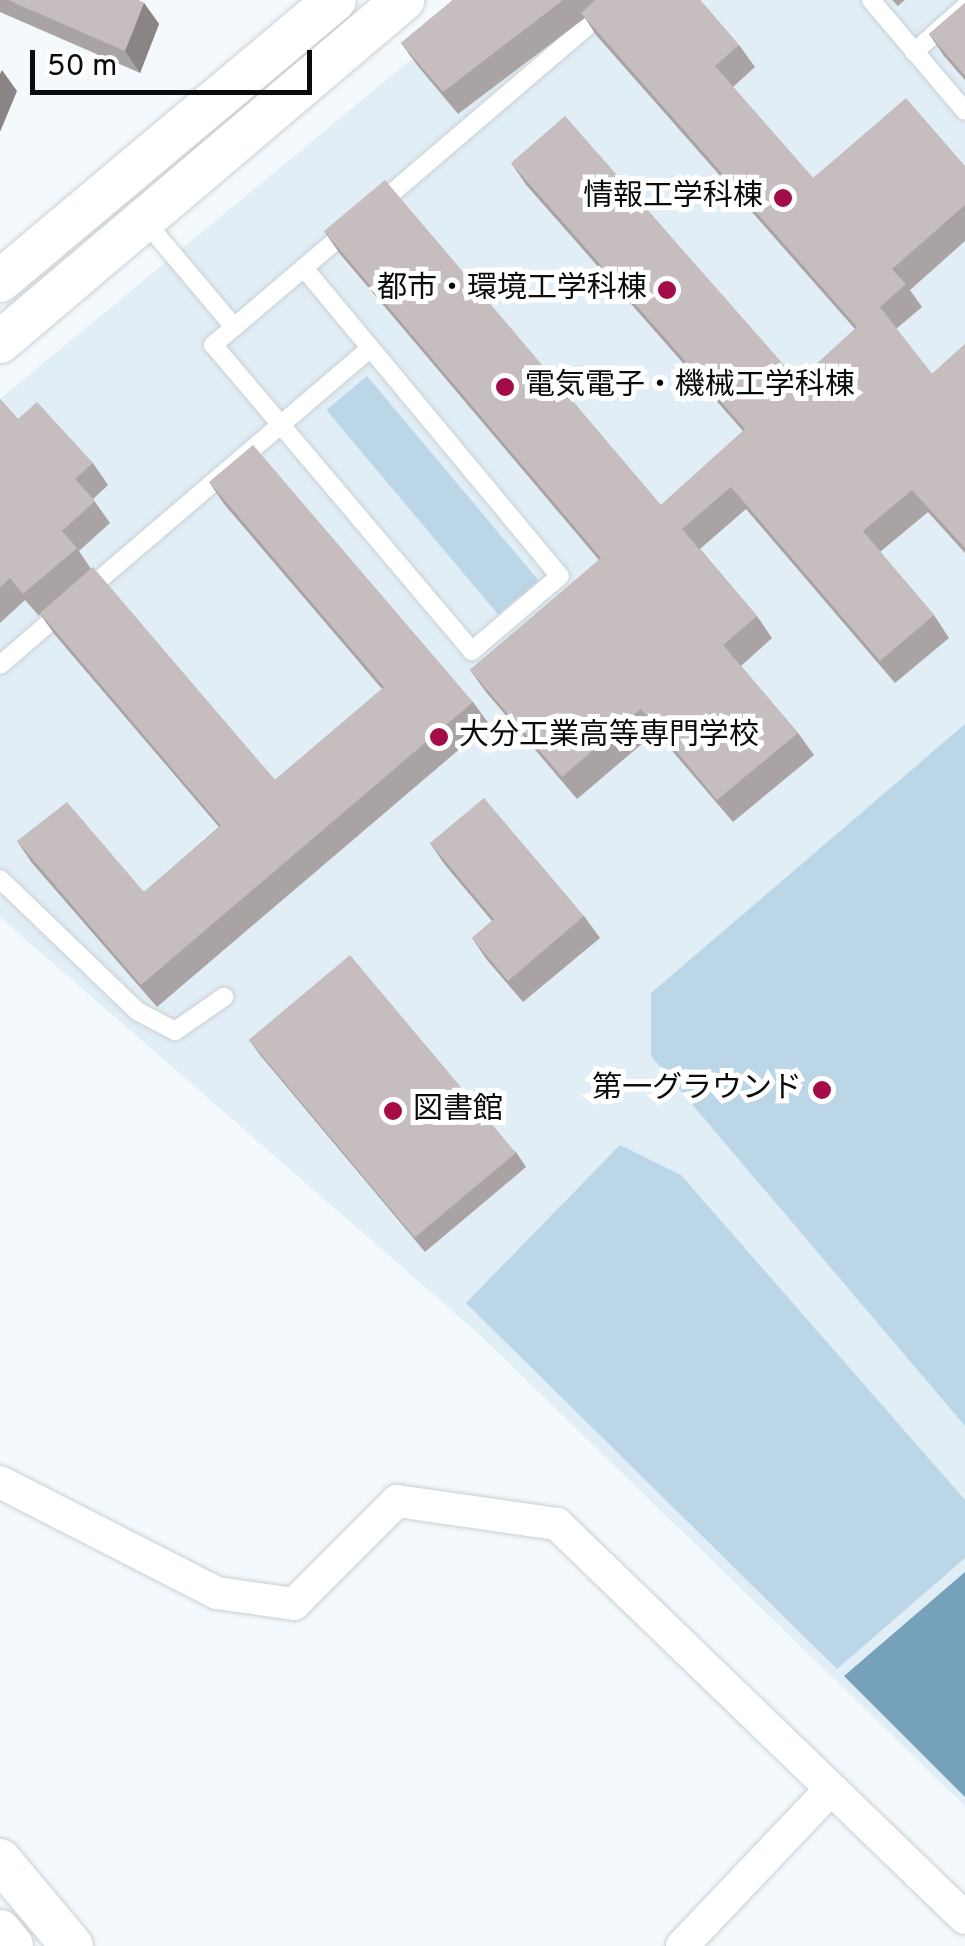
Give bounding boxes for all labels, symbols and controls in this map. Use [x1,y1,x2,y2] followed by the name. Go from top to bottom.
[35,30,318,92] scale bar
[47,49,117,86] text: 50 m
[583,180,763,216] place label: 情報工学科棟
[772,187,794,209] marker: 情報工学科棟
[377,272,647,308] place label: 都市・環境工学科棟
[656,279,678,301] marker: 都市・環境工学科棟
[525,369,855,405] place label: 電気電子・機械工学科棟
[494,376,516,398] marker: 電気電子・機械工学科棟
[459,719,759,755] place label: 大分工業高等専門学校
[428,726,450,748] marker: 大分工業高等専門学校
[592,1072,802,1108] place label: 第一グラウンド
[811,1079,833,1101] marker: 第一グラウンド
[413,1093,503,1129] place label: 図書館
[382,1100,404,1122] marker: 図書館

